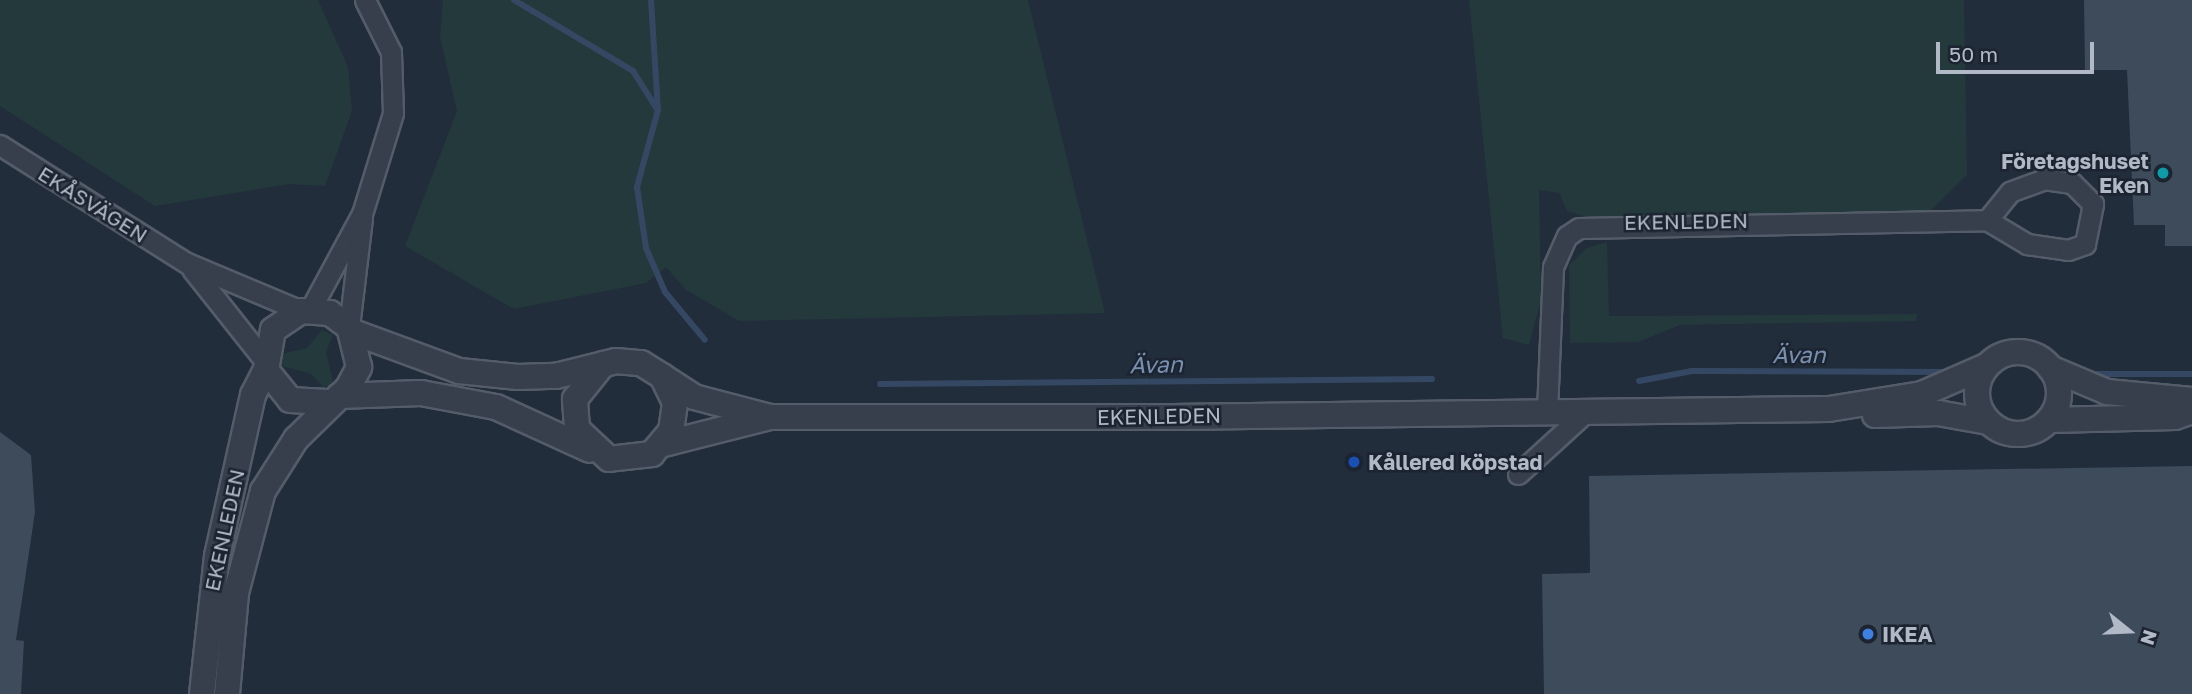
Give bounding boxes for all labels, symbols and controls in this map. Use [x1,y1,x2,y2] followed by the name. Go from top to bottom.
[1940,28,2098,72] scale bar
[1949,41,1998,67] text: 50 m
[2001,148,2149,198] place label: Företagshuset Eken
[34,160,152,248] street label: EKÅSVÄGEN
[2155,165,2171,181] marker: Företagshuset Eken
[1624,207,1748,235] street label: EKENLEDEN
[1772,340,1826,368] water label: Ävan
[1129,350,1183,378] water label: Ävan
[1097,402,1221,430] street label: EKENLEDEN
[1368,449,1542,475] place label: Kållered köpstad
[1346,454,1362,470] marker: Kållered köpstad
[199,467,249,593] street label: EKENLEDEN
[2094,596,2164,666] north arrow
[1882,621,1933,647] place label: IKEA
[1860,626,1876,642] marker: IKEA
[2136,627,2163,648] text: N

